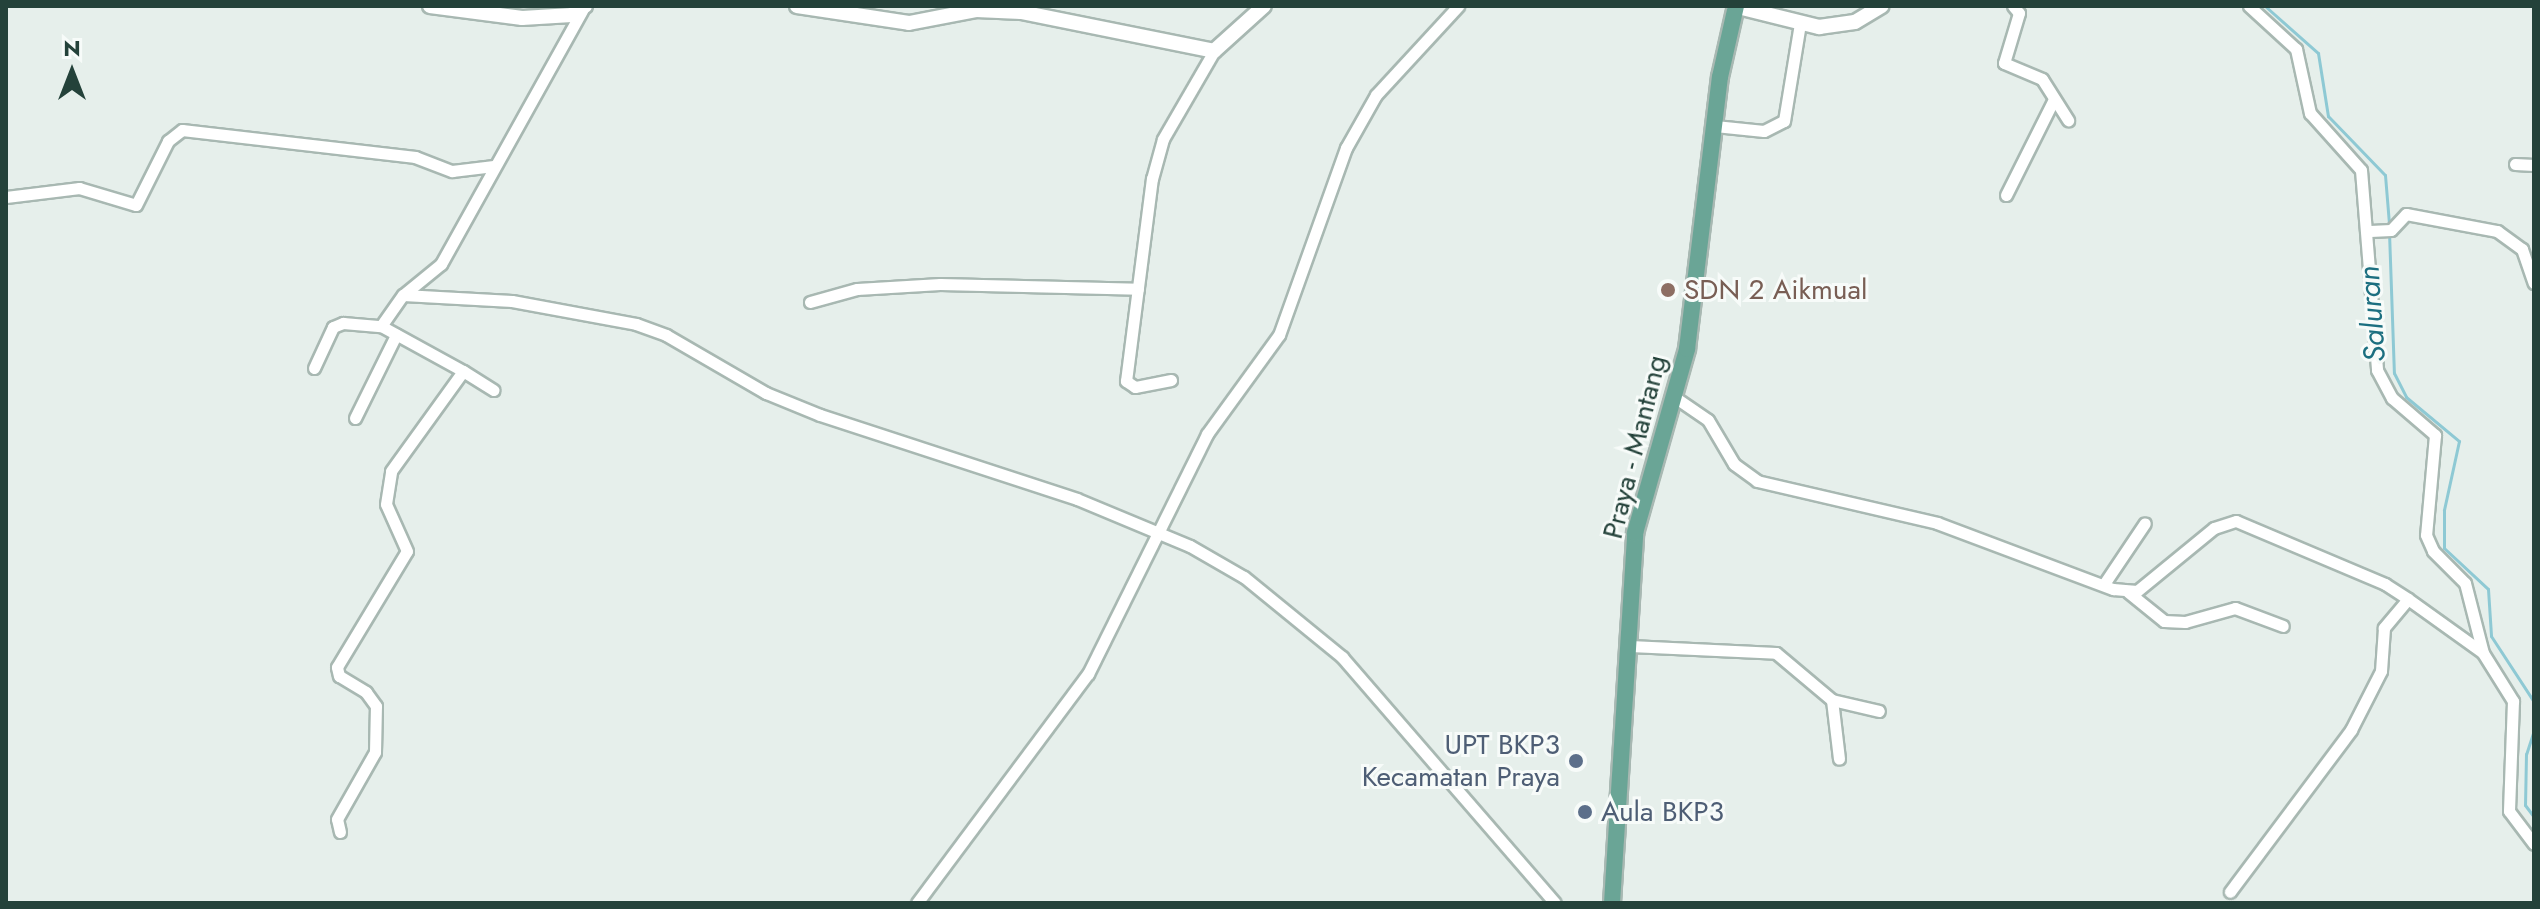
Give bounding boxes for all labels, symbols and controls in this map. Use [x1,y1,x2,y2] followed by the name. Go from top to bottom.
[32,32,112,112] north arrow
[63,32,81,64] text: N
[2351,265,2393,363] water label: Saluran
[1684,273,1867,307] place label: SDN 2 Aikmual
[1659,281,1677,299] marker: SDN 2 Aikmual
[1596,352,1674,542] street label: Praya - Mantang
[1362,728,1560,794] place label: UPT BKP3 Kecamatan Praya
[1567,752,1585,770] marker: UPT BKP3 Kecamatan Praya
[1601,795,1724,829] place label: Aula BKP3
[1576,803,1594,821] marker: Aula BKP3

